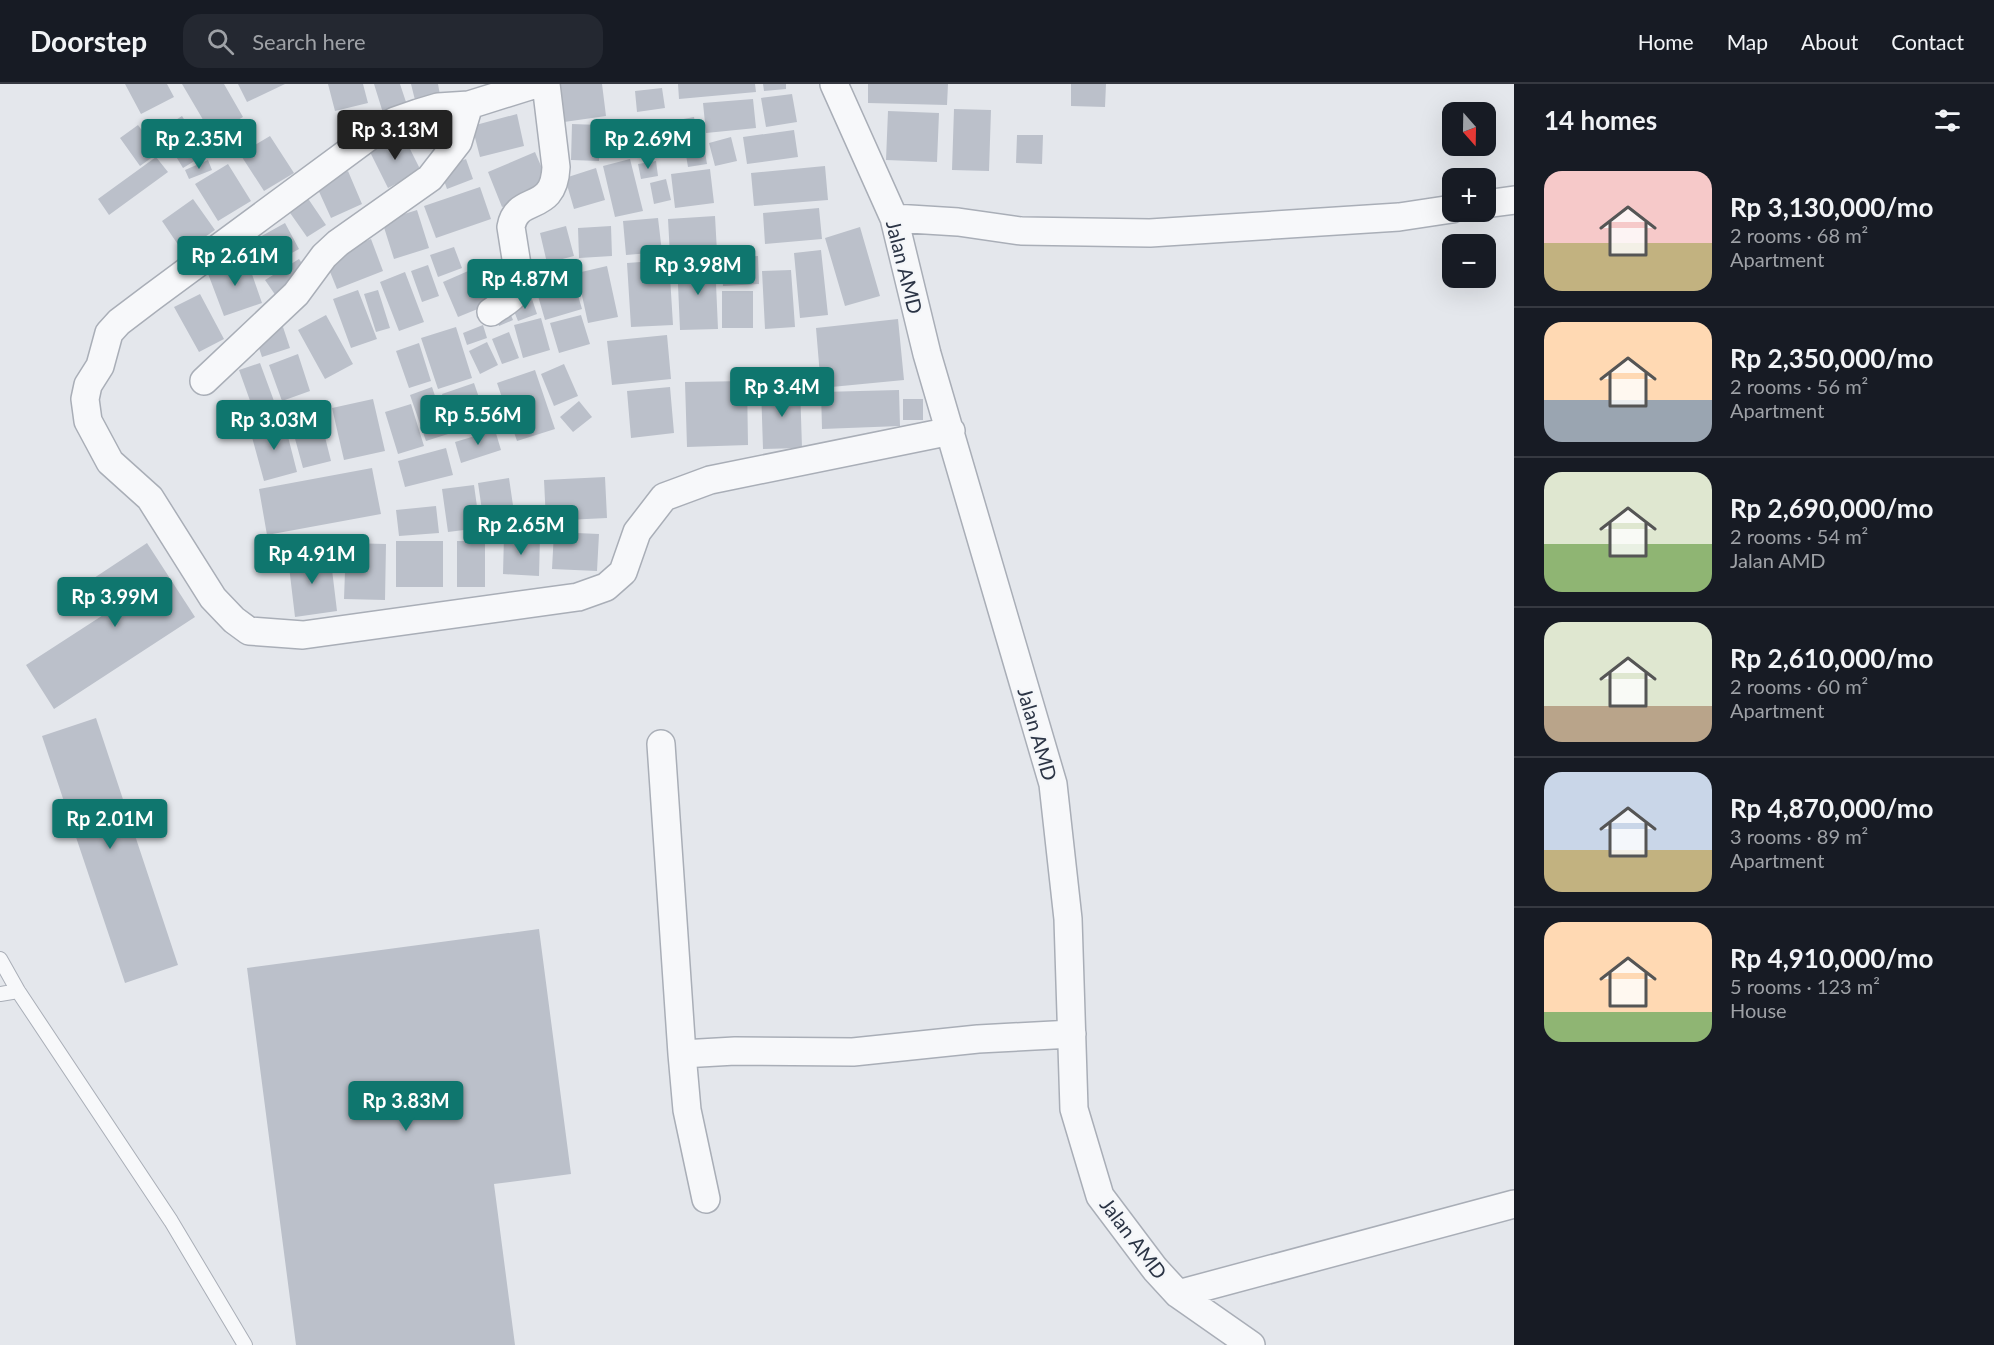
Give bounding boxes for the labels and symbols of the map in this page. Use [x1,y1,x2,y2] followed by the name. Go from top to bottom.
[1442,102,1496,156] north arrow
[333,110,457,161] pin: Rp 3.13M
[137,119,261,170] pin: Rp 2.35M
[586,119,710,170] pin: Rp 2.69M
[882,218,928,316] street label: Jalan AMD
[173,236,297,287] pin: Rp 2.61M
[636,245,760,296] pin: Rp 3.98M
[463,259,587,310] pin: Rp 4.87M
[727,367,837,418] pin: Rp 3.4M
[416,395,540,446] pin: Rp 5.56M
[212,400,336,451] pin: Rp 3.03M
[459,505,583,556] pin: Rp 2.65M
[250,534,374,585] pin: Rp 4.91M
[53,577,177,628] pin: Rp 3.99M
[1013,685,1063,783] street label: Jalan AMD
[48,799,172,850] pin: Rp 2.01M
[344,1081,468,1132] pin: Rp 3.83M
[1096,1193,1172,1283] street label: Jalan AMD

